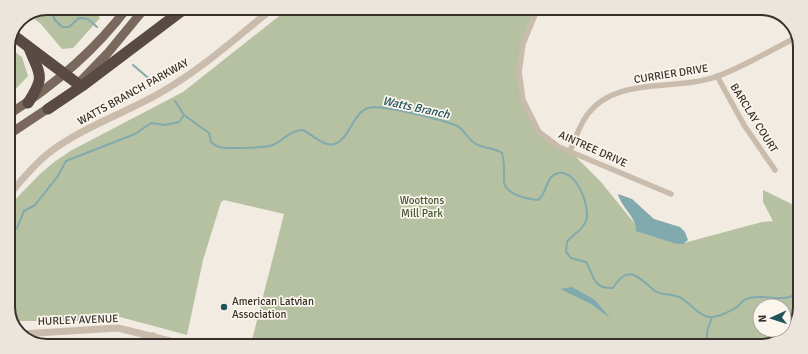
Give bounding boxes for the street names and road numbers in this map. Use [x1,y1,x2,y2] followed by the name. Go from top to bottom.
[75,56,191,128] street label: WATTS BRANCH PARKWAY
[633,62,709,86] street label: CURRIER DRIVE
[727,81,781,156] street label: BARCLAY COURT
[557,128,629,170] street label: AINTREE DRIVE
[37,312,119,328] street label: HURLEY AVENUE

